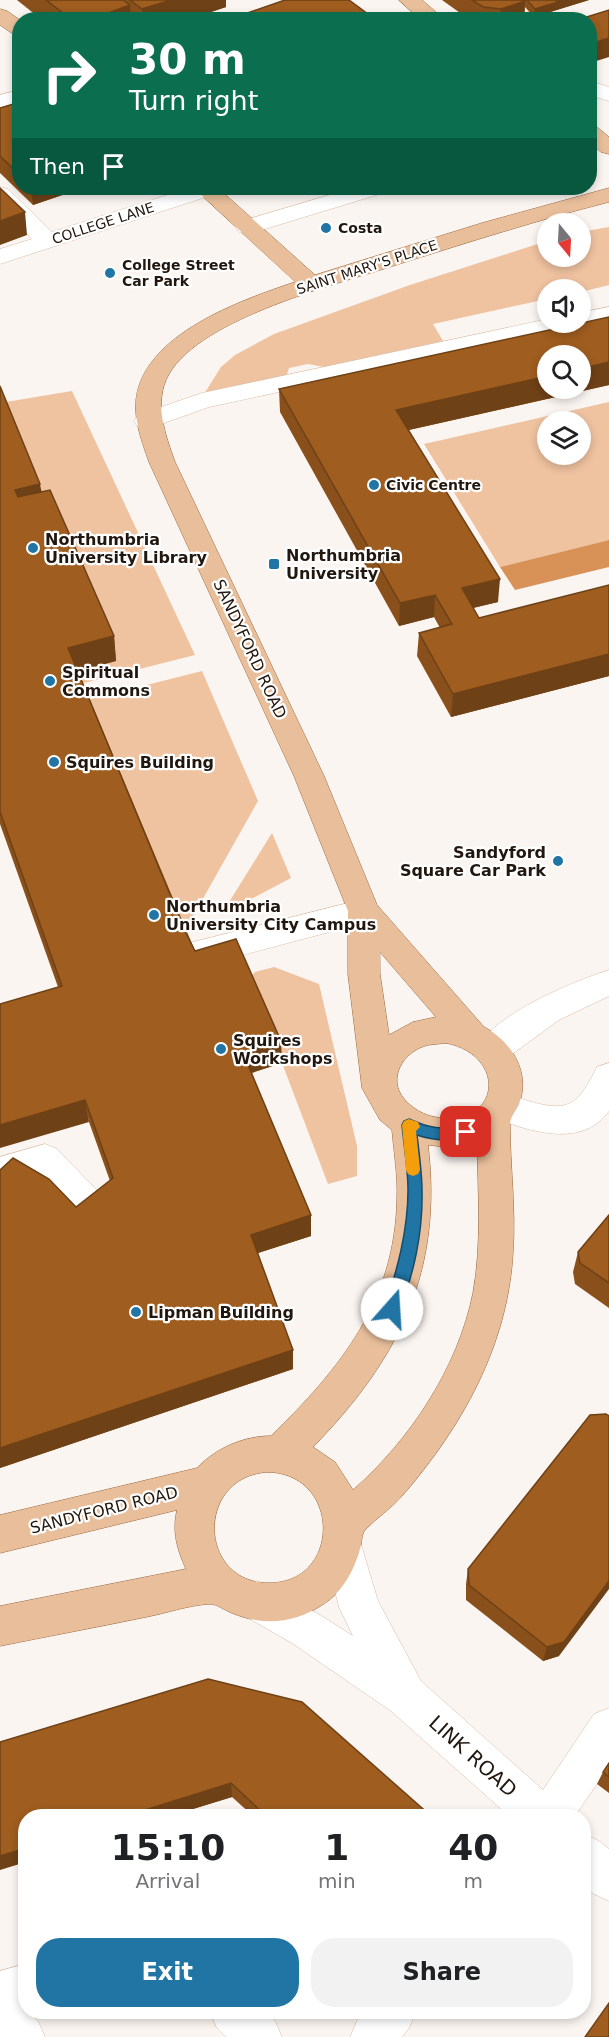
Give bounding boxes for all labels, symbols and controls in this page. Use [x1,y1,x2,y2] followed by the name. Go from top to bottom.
[129,35,246,84] text: 30 m
[30,36,108,114] icon: right
[129,85,258,116] text: Turn right
[97,150,130,183] icon: arrive
[30,154,85,179] text: Then
[50,199,156,247] street label: COLLEGE LANE
[537,213,591,267] north arrow
[537,213,591,465] map controls
[338,220,382,236] place label: Costa
[319,221,333,235] marker: Costa
[295,237,439,297] street label: SAINT MARY'S PLACE
[122,257,235,289] place label: College Street Car Park
[103,266,117,280] marker: College Street Car Park
[537,279,591,333] button: sound
[537,345,591,399] button: search
[537,411,591,465] button: layers
[386,477,481,493] place label: Civic Centre
[367,478,381,492] marker: Civic Centre
[45,530,207,567] place label: Northumbria University Library
[26,541,40,555] marker: Northumbria University Library
[286,546,401,583] place label: Northumbria University
[267,557,281,571] marker: Northumbria University
[209,576,291,722] street label: SANDYFORD ROAD
[62,663,150,700] place label: Spiritual Commons
[43,674,57,688] marker: Spiritual Commons
[66,753,214,772] place label: Squires Building
[47,755,61,769] marker: Squires Building
[400,843,546,880] place label: Sandyford Square Car Park
[551,854,565,868] marker: Sandyford Square Car Park
[166,897,376,934] place label: Northumbria University City Campus
[147,908,161,922] marker: Northumbria University City Campus
[233,1031,332,1068] place label: Squires Workshops
[214,1042,228,1056] marker: Squires Workshops
[440,1106,491,1157] pin
[449,1115,482,1148] icon: arrive
[360,1277,424,1341] position arrow
[148,1303,294,1322] place label: Lipman Building
[129,1305,143,1319] marker: Lipman Building
[28,1482,180,1538] street label: SANDYFORD ROAD
[424,1710,522,1802] street label: LINK ROAD
[111,1827,225,1868] text: 15:10
[324,1827,349,1868] text: 1
[448,1827,498,1868] text: 40
[135,1869,200,1893] text: Arrival
[318,1869,356,1893] text: min
[464,1869,483,1893] text: m
[36,1938,299,2007] button: Exit
[311,1938,573,2007] button: Share

